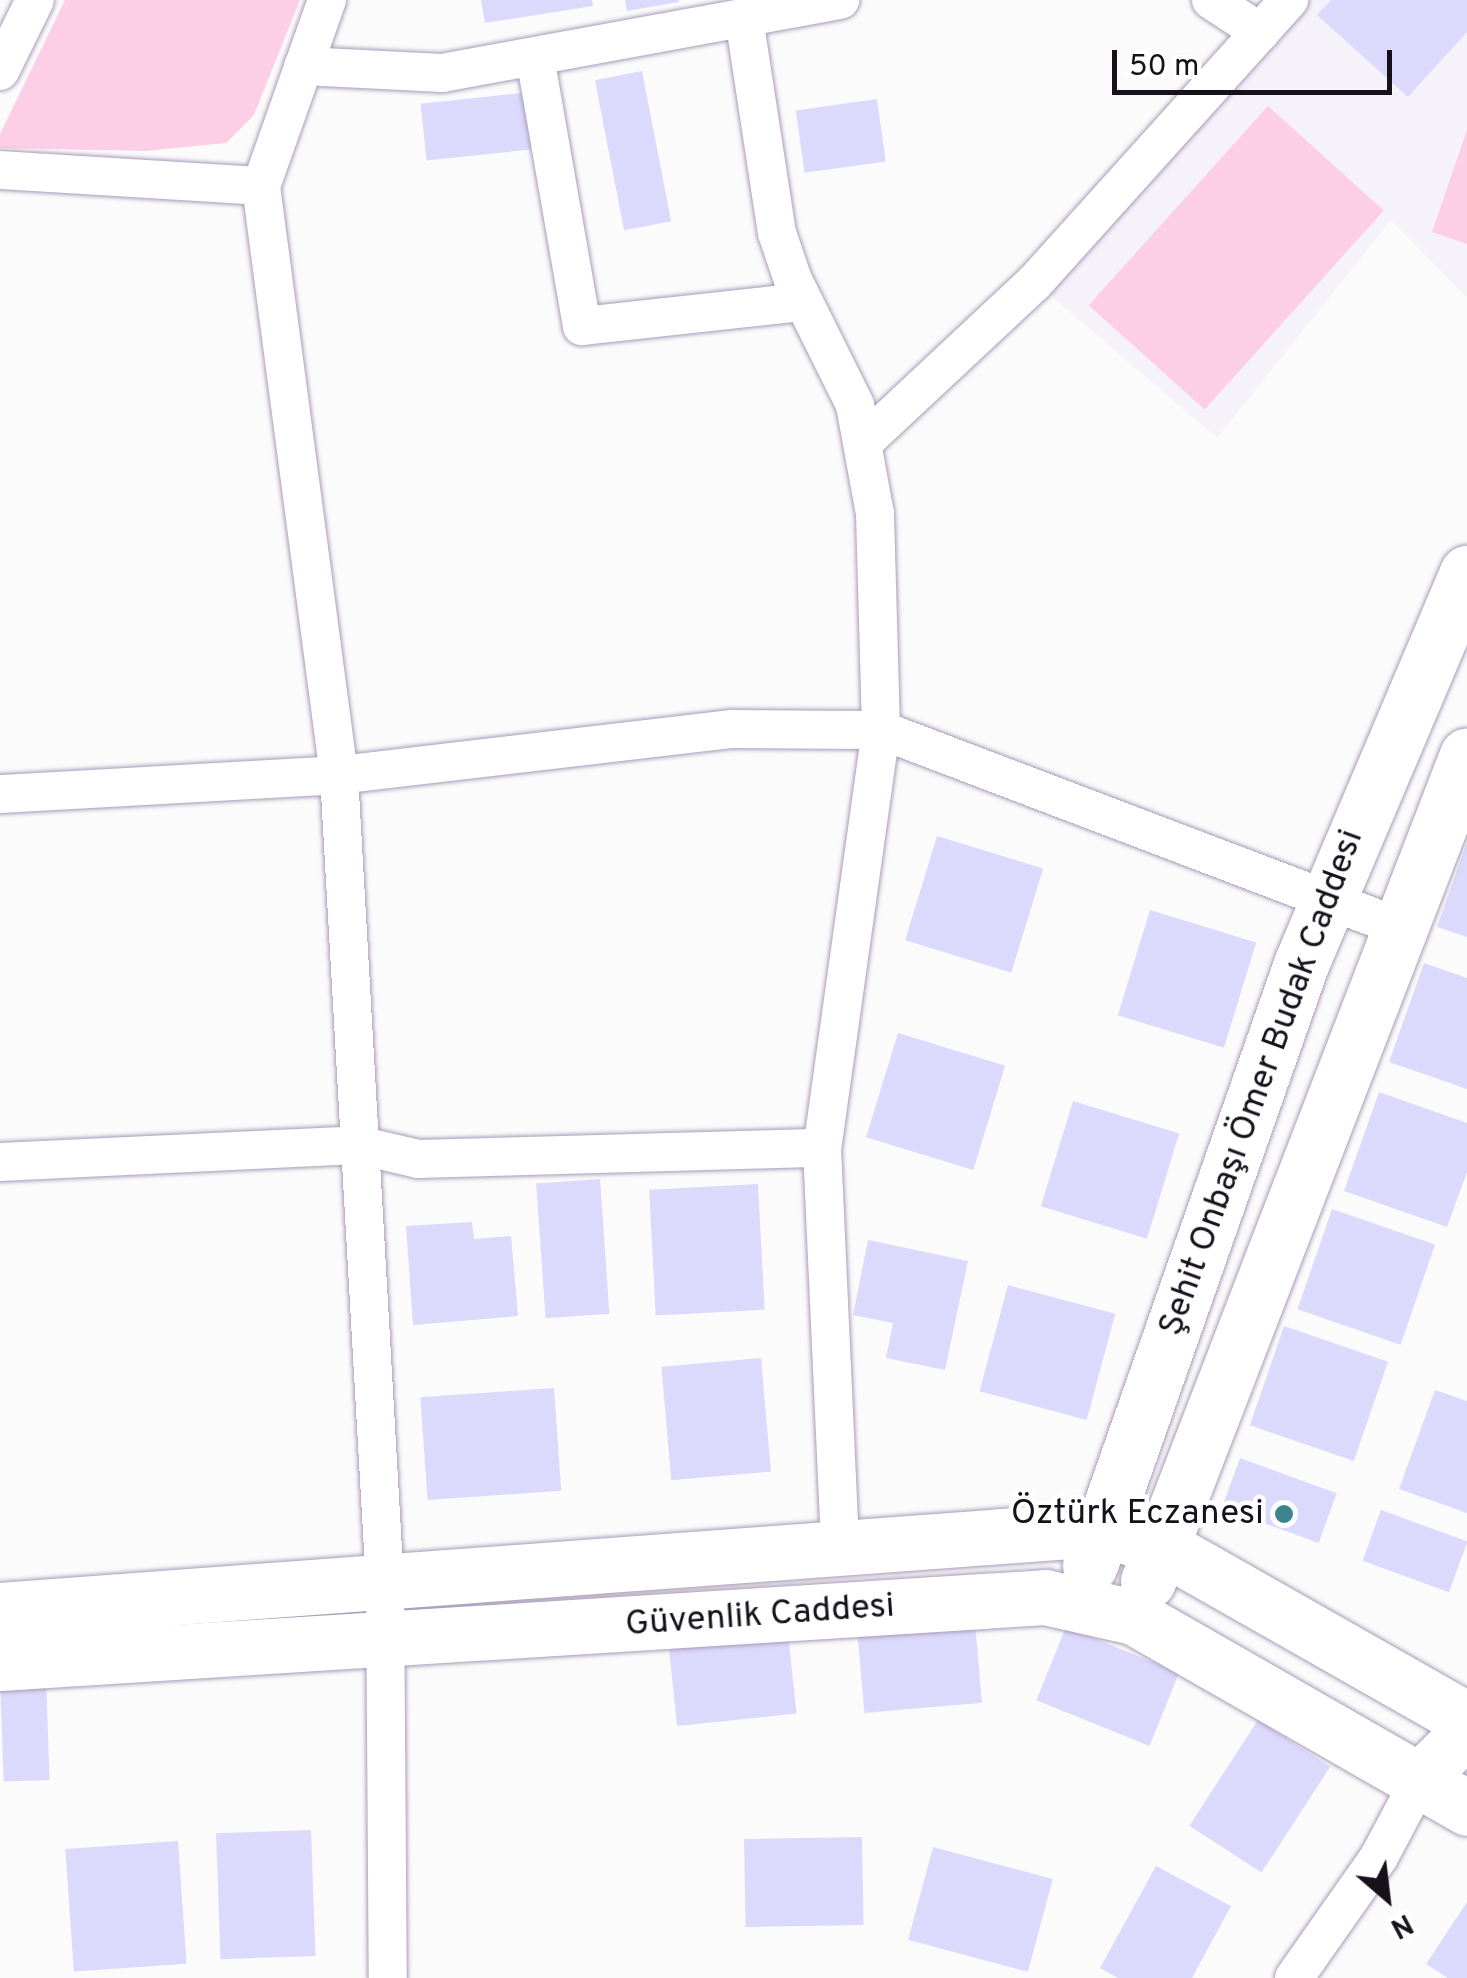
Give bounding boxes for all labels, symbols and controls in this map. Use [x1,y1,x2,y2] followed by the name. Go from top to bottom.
[1117,30,1397,92] scale bar
[1129,49,1199,86] text: 50 m
[1151,824,1373,1342] street label: Şehit Onbaşı Ömer Budak Caddesi
[1011,1493,1264,1535] place label: Öztürk Eczanesi
[1273,1503,1295,1525] marker: Öztürk Eczanesi
[624,1586,896,1646] street label: Güvenlik Caddesi
[1337,1848,1437,1948] north arrow
[1384,1904,1418,1945] text: N

